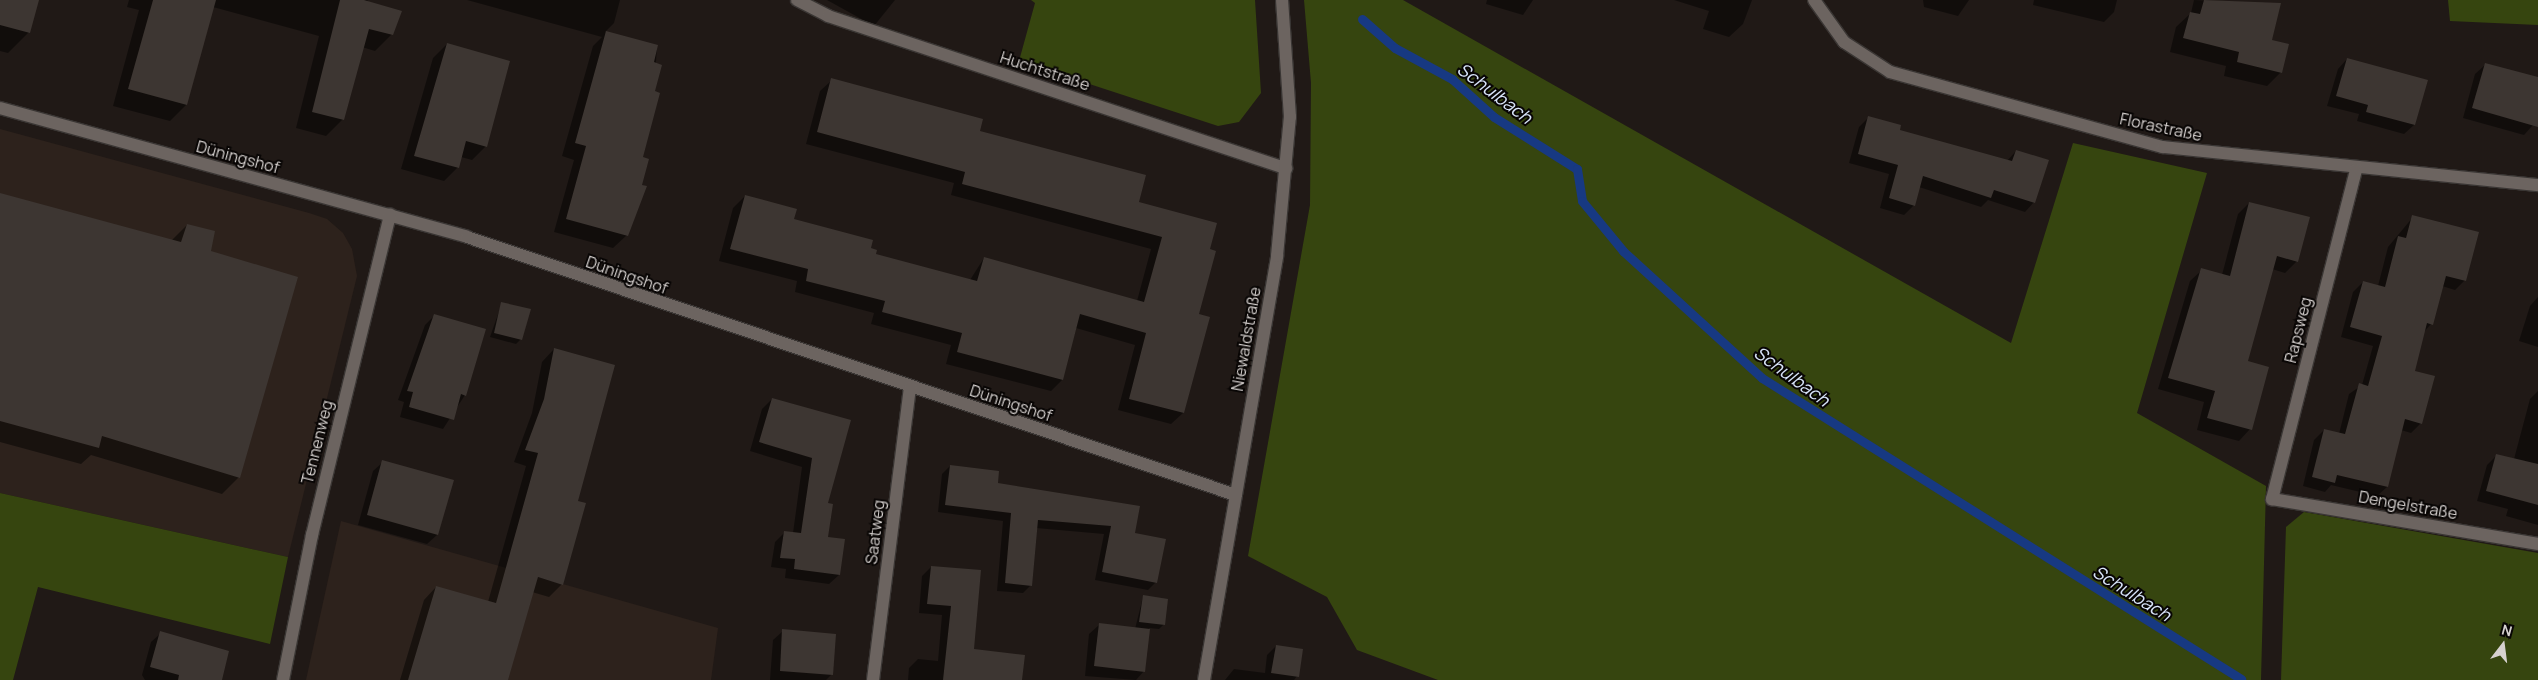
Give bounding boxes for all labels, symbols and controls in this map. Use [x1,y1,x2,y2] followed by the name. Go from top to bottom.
[998,47,1092,95] street label: Huchtstraße
[1453,58,1537,128] water label: Schulbach
[2118,109,2204,145] street label: Florastraße
[194,137,282,177] street label: Düningshof
[583,252,671,298] street label: Düningshof
[1227,285,1265,393] street label: Niewaldstraße
[2281,295,2315,365] street label: Rapsweg
[1750,341,1834,411] water label: Schulbach
[967,381,1055,425] street label: Düningshof
[297,398,337,486] street label: Tennenweg
[2357,487,2459,523] street label: Dengelstraße
[862,499,888,565] street label: Saatweg
[2089,561,2175,625] water label: Schulbach
[2478,620,2528,670] north arrow
[2500,620,2514,641] text: N

